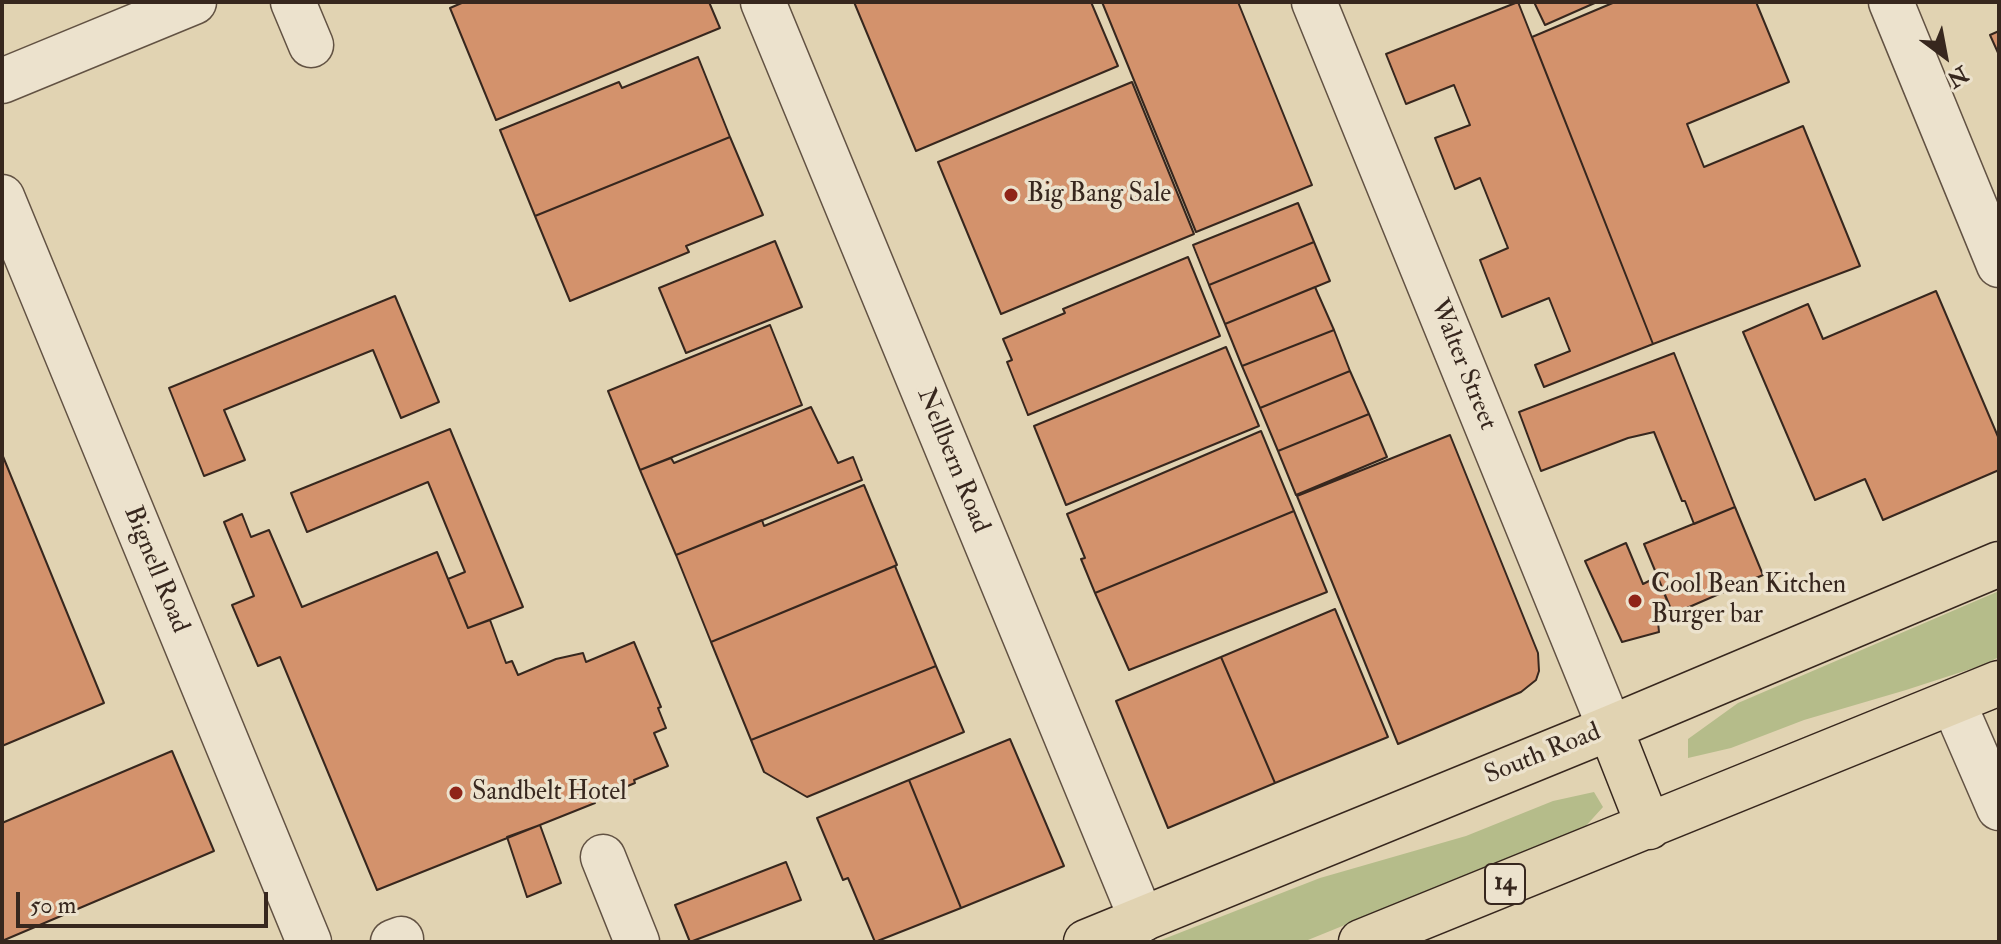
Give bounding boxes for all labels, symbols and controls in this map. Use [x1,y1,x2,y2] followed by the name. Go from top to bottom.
[1905,16,1985,96] north arrow
[1942,59,1973,93] text: N
[1027,179,1171,211] place label: Big Bang Sale
[1002,186,1020,204] marker: Big Bang Sale
[1422,295,1502,435] street label: Walter Street
[909,384,995,538] street label: Nellbern Road
[115,502,195,638] street label: Bignell Road
[1651,570,1846,632] place label: Cool Bean Kitchen Burger bar
[1626,592,1644,610] marker: Cool Bean Kitchen Burger bar
[1480,718,1606,792] street label: South Road
[472,777,627,809] place label: Sandbelt Hotel
[447,784,465,802] marker: Sandbelt Hotel
[1485,864,1525,904] road number: 14
[20,876,272,926] scale bar
[30,890,76,921] text: 50 m

